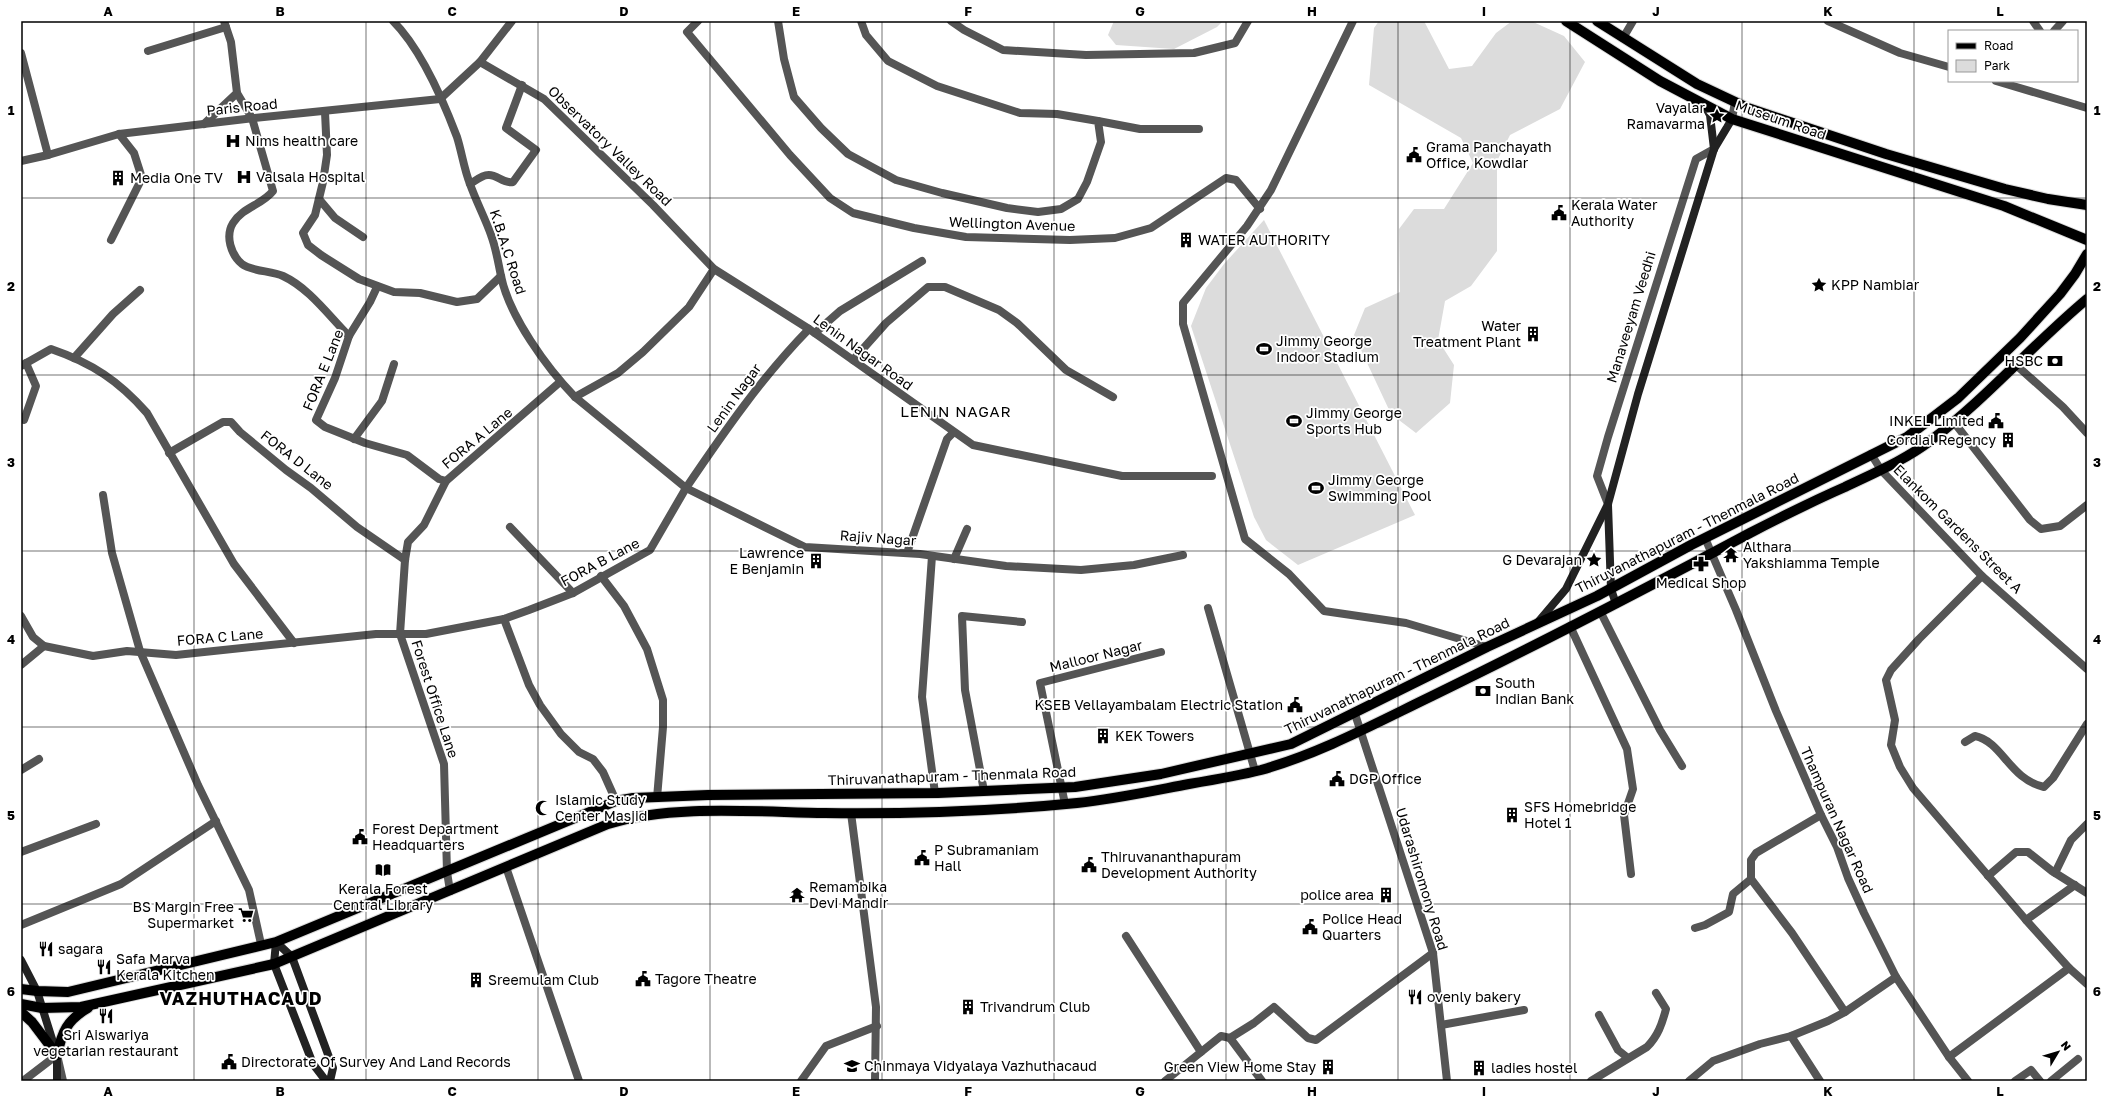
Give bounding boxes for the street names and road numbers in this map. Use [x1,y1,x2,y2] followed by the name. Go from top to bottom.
[545,82,676,209] street label: Observatory Valley Road
[206,94,278,119] street label: Paris Road
[1734,96,1829,143] street label: Museum Road
[487,207,530,296] street label: K.B.A.C Road
[949,213,1076,234] street label: Wellington Avenue
[1602,249,1659,385] street label: Manaveeyam Veedhi
[810,310,916,393] street label: Lenin Nagar Road
[299,327,346,413] street label: FORA E Lane
[703,360,765,435] street label: Lenin Nagar
[438,403,515,472] street label: FORA A Lane
[258,426,337,493] street label: FORA D Lane
[1890,461,2027,597] street label: Elankom Gardens Street A
[1572,469,1801,597] street label: Thiruvanathapuram - Thenmala Road
[839,526,917,549] street label: Rajiv Nagar
[558,534,642,589] street label: FORA B Lane
[1281,613,1512,738] street label: Thiruvanathapuram - Thenmala Road
[176,624,264,649] street label: FORA C Lane
[1048,636,1145,675] street label: Malloor Nagar
[408,638,463,760] street label: Forest Office Lane
[1797,744,1877,896] street label: Thampuran Nagar Road
[828,763,1076,788] street label: Thiruvanathapuram - Thenmala Road
[1393,805,1452,952] street label: Udarashiromony Road

